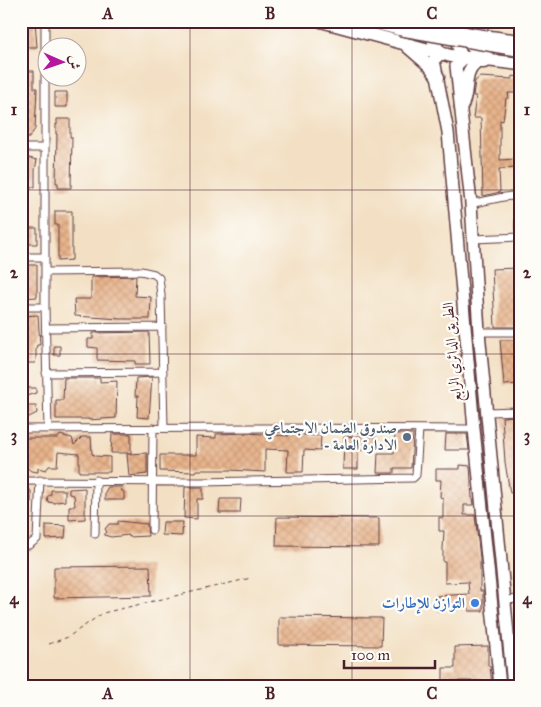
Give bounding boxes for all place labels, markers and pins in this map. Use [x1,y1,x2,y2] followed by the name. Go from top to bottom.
[264,419,397,454] place label: صندوق الضمان الاجتماعي - الادارة العامة
[401,431,413,443] marker: صندوق الضمان الاجتماعي - الادارة العامة
[382,594,465,614] place label: التوازن للإطارات
[469,597,481,609] marker: التوازن للإطارات

